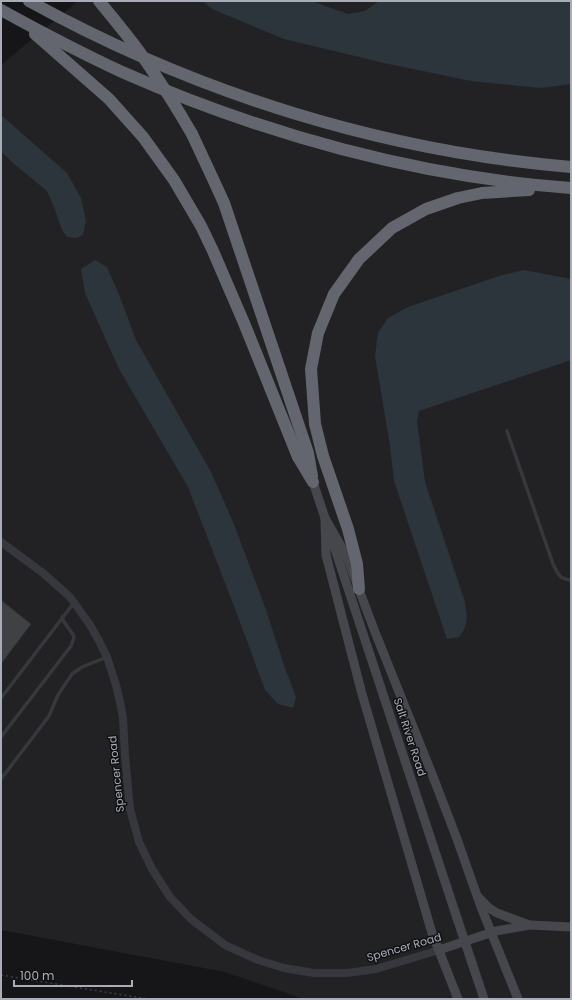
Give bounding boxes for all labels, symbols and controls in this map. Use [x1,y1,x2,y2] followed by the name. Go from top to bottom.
[390,696,430,778] street label: Salt River Road
[104,735,128,813] street label: Spencer Road
[365,929,443,965] street label: Spencer Road
[14,962,132,988] scale bar
[20,967,54,984] text: 100 m

